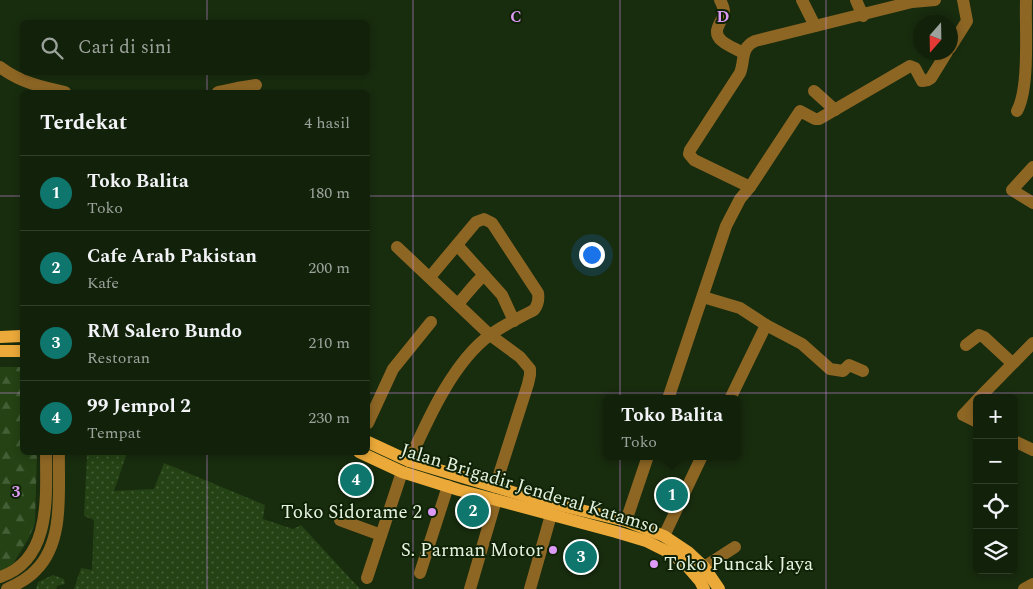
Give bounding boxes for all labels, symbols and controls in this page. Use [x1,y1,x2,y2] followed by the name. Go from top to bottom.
[510,5,522,29] text: C
[717,5,730,29] text: D
[913,15,958,60] north arrow
[20,20,370,75] search box
[78,33,172,62] text: Cari di sini
[38,34,66,62] icon: search
[40,107,127,139] text: Terdekat
[304,111,350,135] text: 4 hasil
[87,167,189,196] text: Toko Balita
[52,181,60,205] text: 1
[308,181,350,205] text: 180 m
[87,196,123,220] text: Toko
[87,242,257,271] text: Cafe Arab Pakistan
[579,242,605,268] your location
[52,256,60,280] text: 2
[308,256,350,280] text: 200 m
[87,271,119,295] text: Kafe
[87,317,242,346] text: RM Salero Bundo
[52,331,60,355] text: 3
[308,331,350,355] text: 210 m
[87,346,150,370] text: Restoran
[87,392,191,421] text: 99 Jempol 2
[973,394,1018,574] map controls
[973,394,1018,439] button: +
[603,395,741,460] popup
[621,401,723,430] text: Toko Balita
[52,406,60,430] text: 4
[308,406,350,430] text: 230 m
[87,421,141,445] text: Tempat
[621,430,657,454] text: Toko
[397,436,663,542] street label: Jalan Brigadir Jenderal Katamso
[973,439,1018,484] button: −
[340,461,372,499] pin: 4
[656,476,688,514] pin: 1
[12,480,21,504] text: 3
[973,484,1018,529] button: locate
[457,492,489,530] pin: 2
[281,498,422,527] place label: Toko Sidorame 2
[426,506,438,518] marker: Toko Sidorame 2
[973,529,1018,574] button: layers
[401,536,543,565] place label: S. Parman Motor
[565,538,597,576] pin: 3
[547,544,559,556] marker: S. Parman Motor
[664,550,814,579] place label: Toko Puncak Jaya
[648,558,660,570] marker: Toko Puncak Jaya

